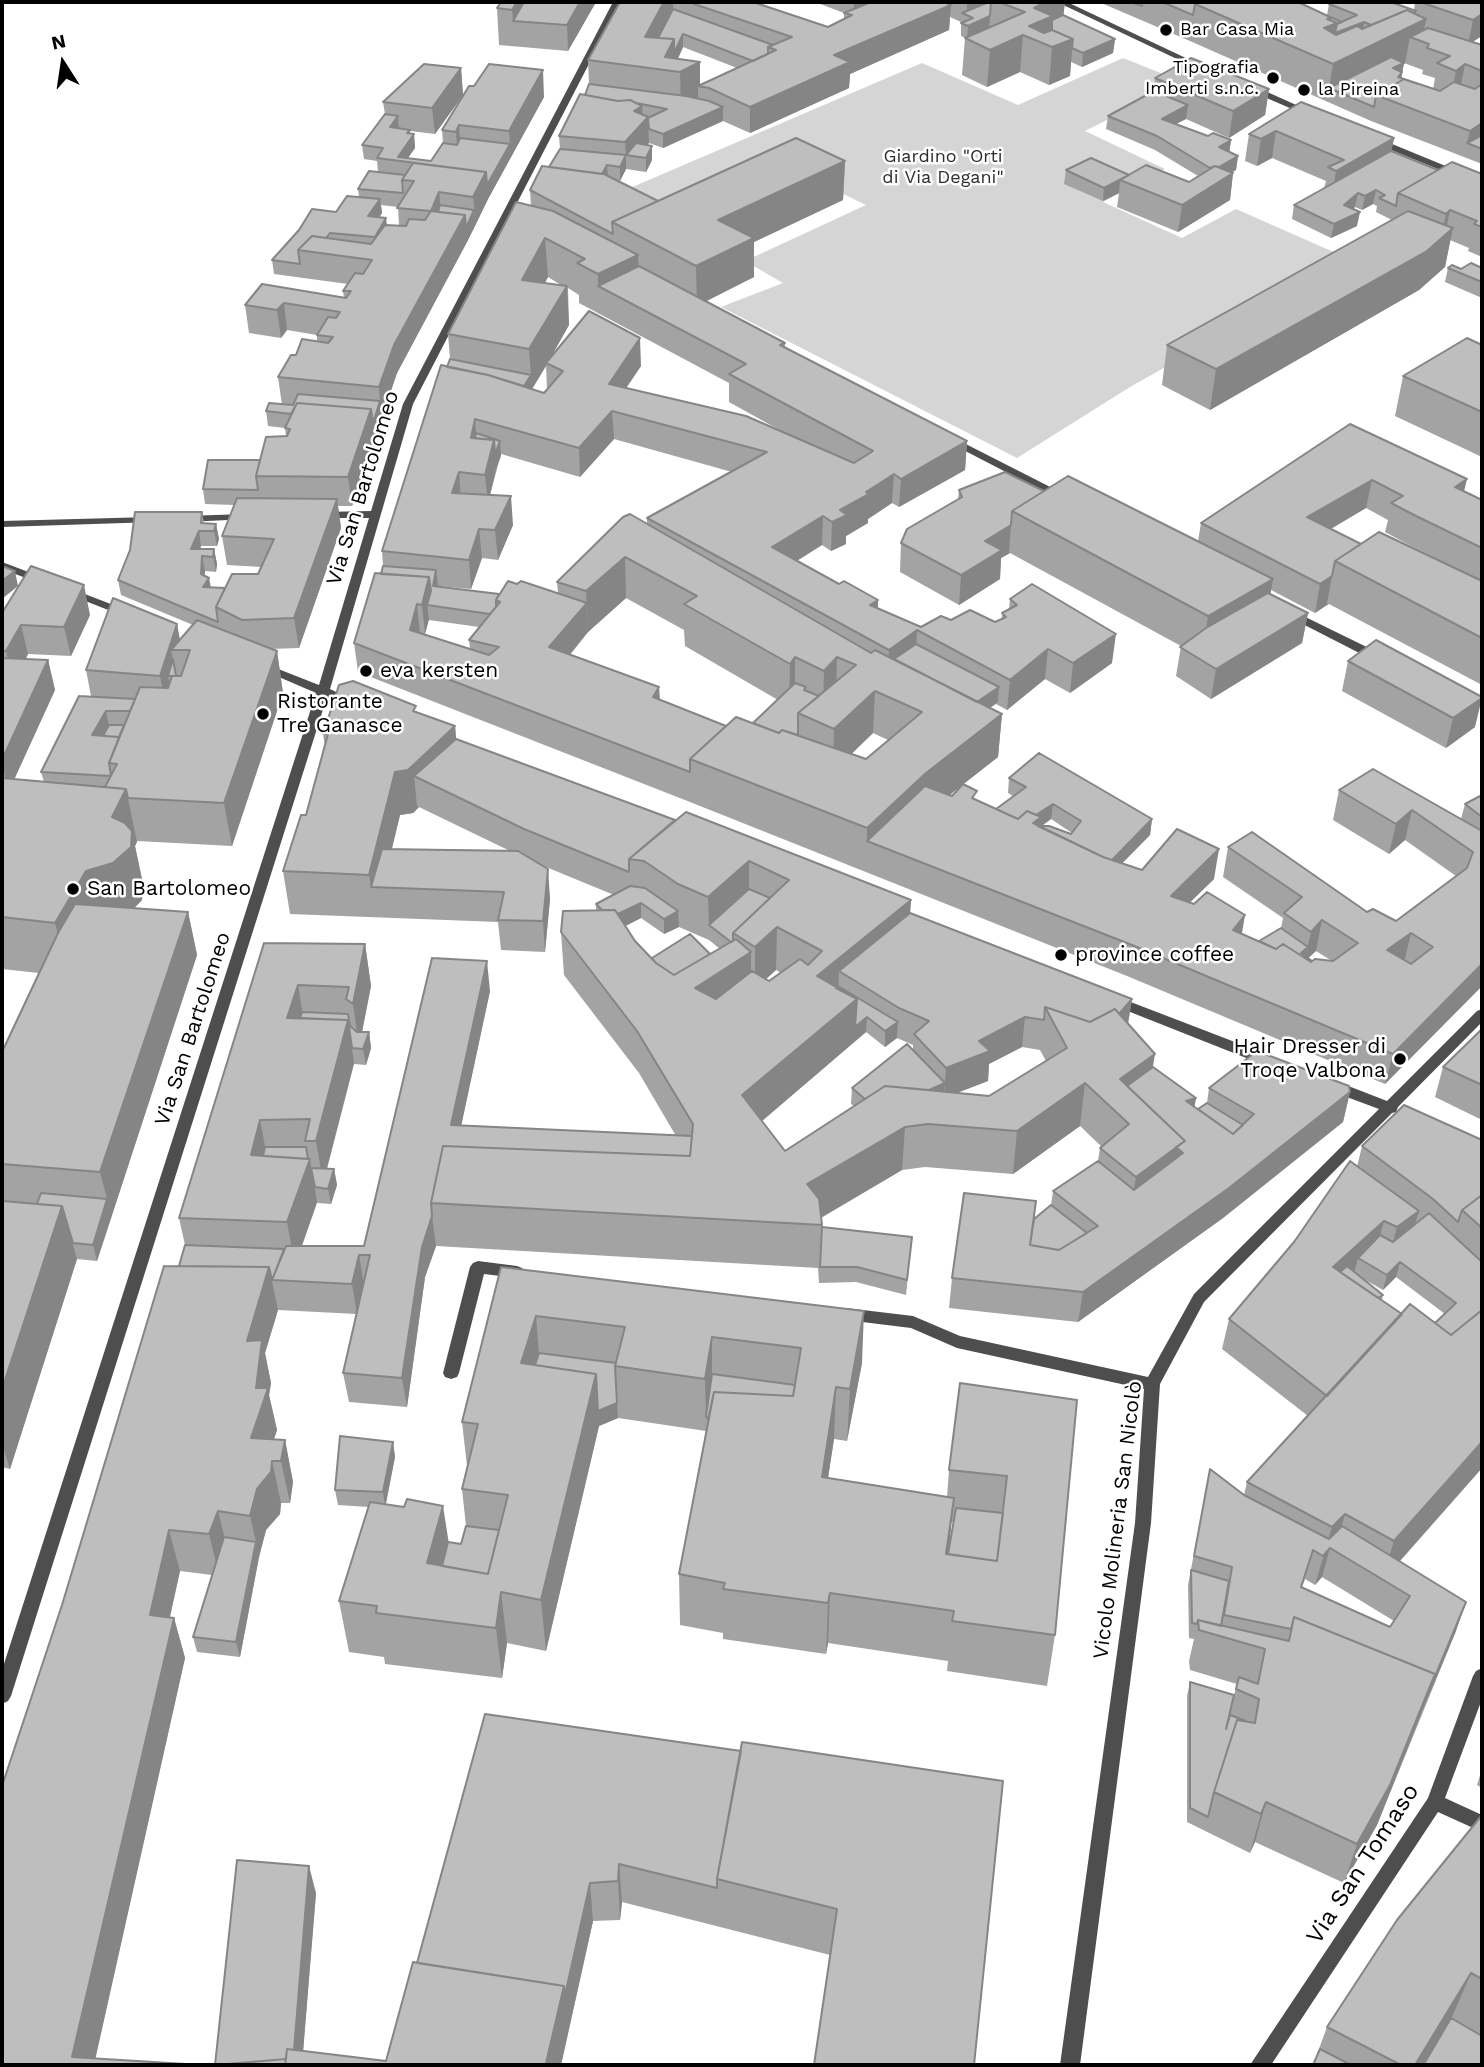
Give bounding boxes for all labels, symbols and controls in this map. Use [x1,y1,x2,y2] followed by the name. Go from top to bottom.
[1180,19,1294,41] place label: Bar Casa Mia
[1158,22,1174,38] marker: Bar Casa Mia
[28,28,98,98] north arrow
[49,29,68,55] text: N
[1145,57,1259,100] place label: Tipografia Imberti s.n.c.
[1265,70,1281,86] marker: Tipografia Imberti s.n.c.
[1318,79,1399,101] place label: la Pireina
[1296,82,1312,98] marker: la Pireina
[882,146,1004,188] park label: Giardino "Orti di Via Degani"
[321,388,405,588] street label: Via San Bartolomeo
[380,658,498,684] place label: eva kersten
[358,663,374,679] marker: eva kersten
[277,689,403,739] place label: Ristorante Tre Ganasce
[255,706,271,722] marker: Ristorante Tre Ganasce
[87,876,251,902] place label: San Bartolomeo
[65,881,81,897] marker: San Bartolomeo
[150,929,236,1129] street label: Via San Bartolomeo
[1075,942,1234,968] place label: province coffee
[1053,947,1069,963] marker: province coffee
[1233,1034,1386,1084] place label: Hair Dresser di Troqe Valbona
[1392,1051,1408,1067] marker: Hair Dresser di Troqe Valbona
[1088,1379,1148,1661] street label: Vicolo Molineria San Nicolò
[1300,1778,1426,1950] street label: Via San Tomaso

